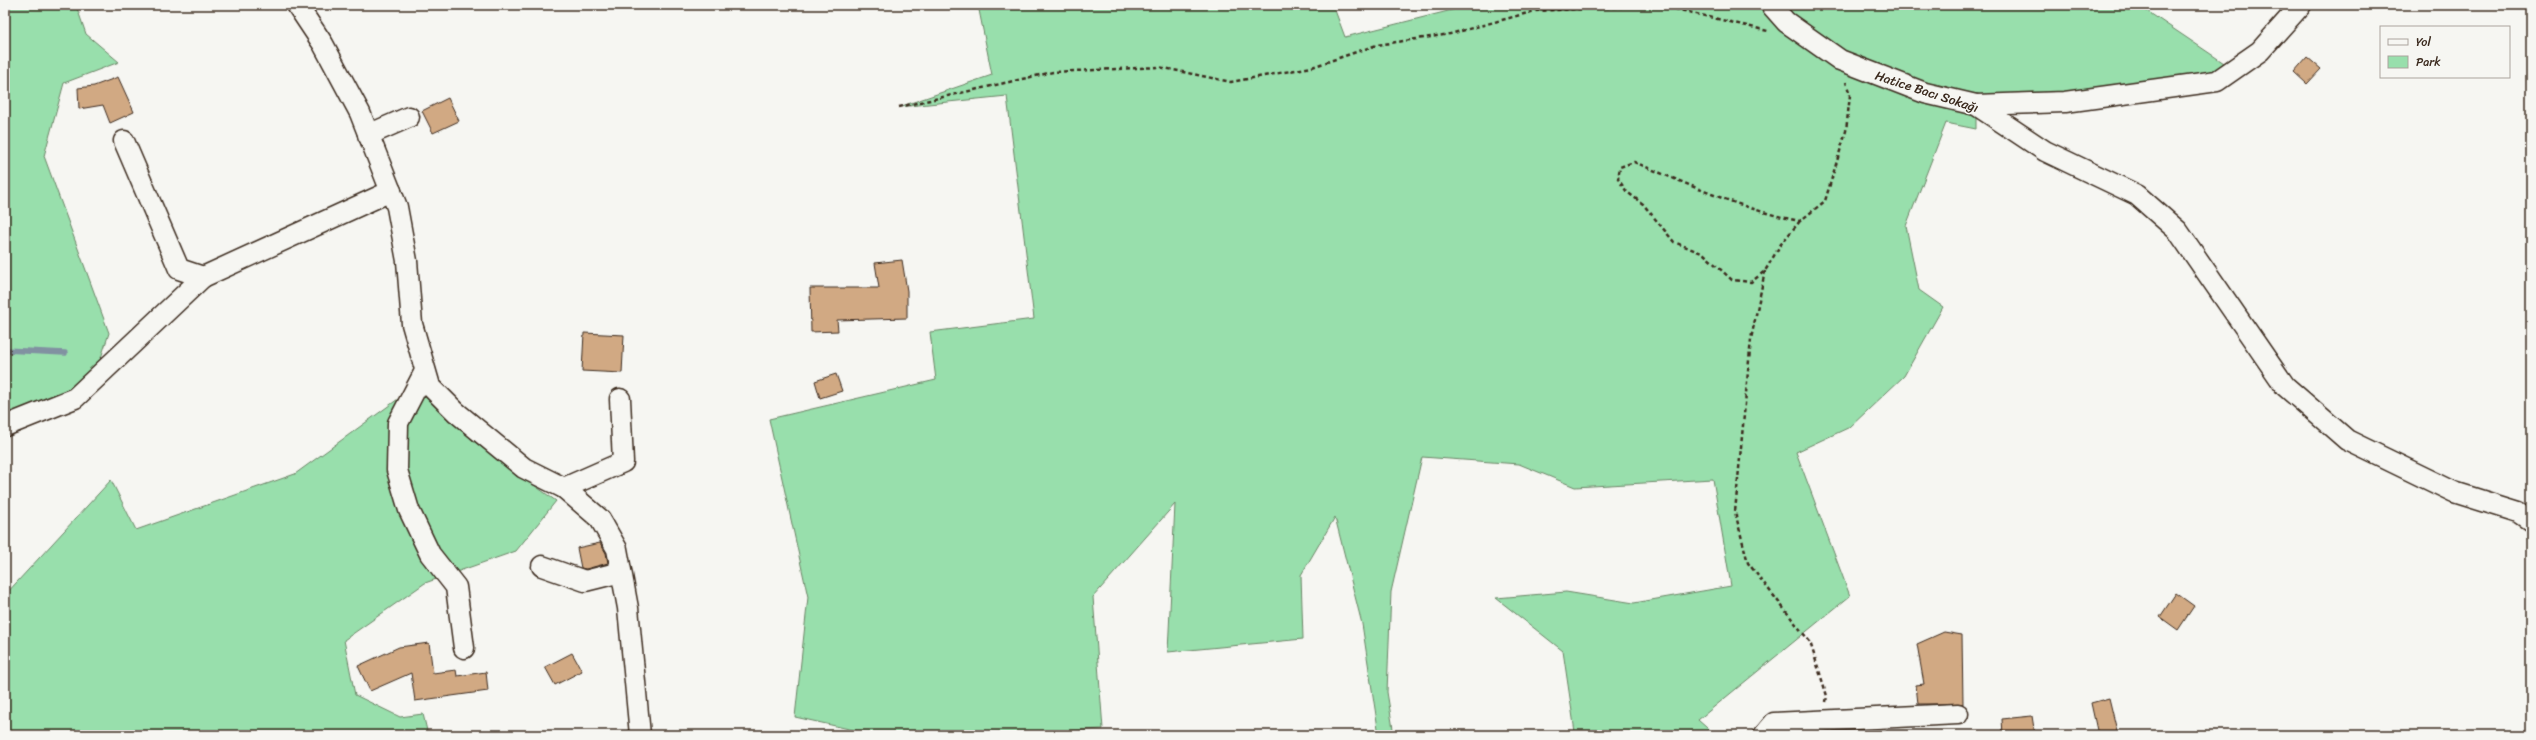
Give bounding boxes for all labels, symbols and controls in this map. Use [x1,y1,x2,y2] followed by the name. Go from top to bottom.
[2380,26,2510,78] legend
[2416,31,2431,53] text: Yol
[2416,51,2441,73] text: Park
[1872,64,1982,119] street label: Hatice Bacı Sokağı

